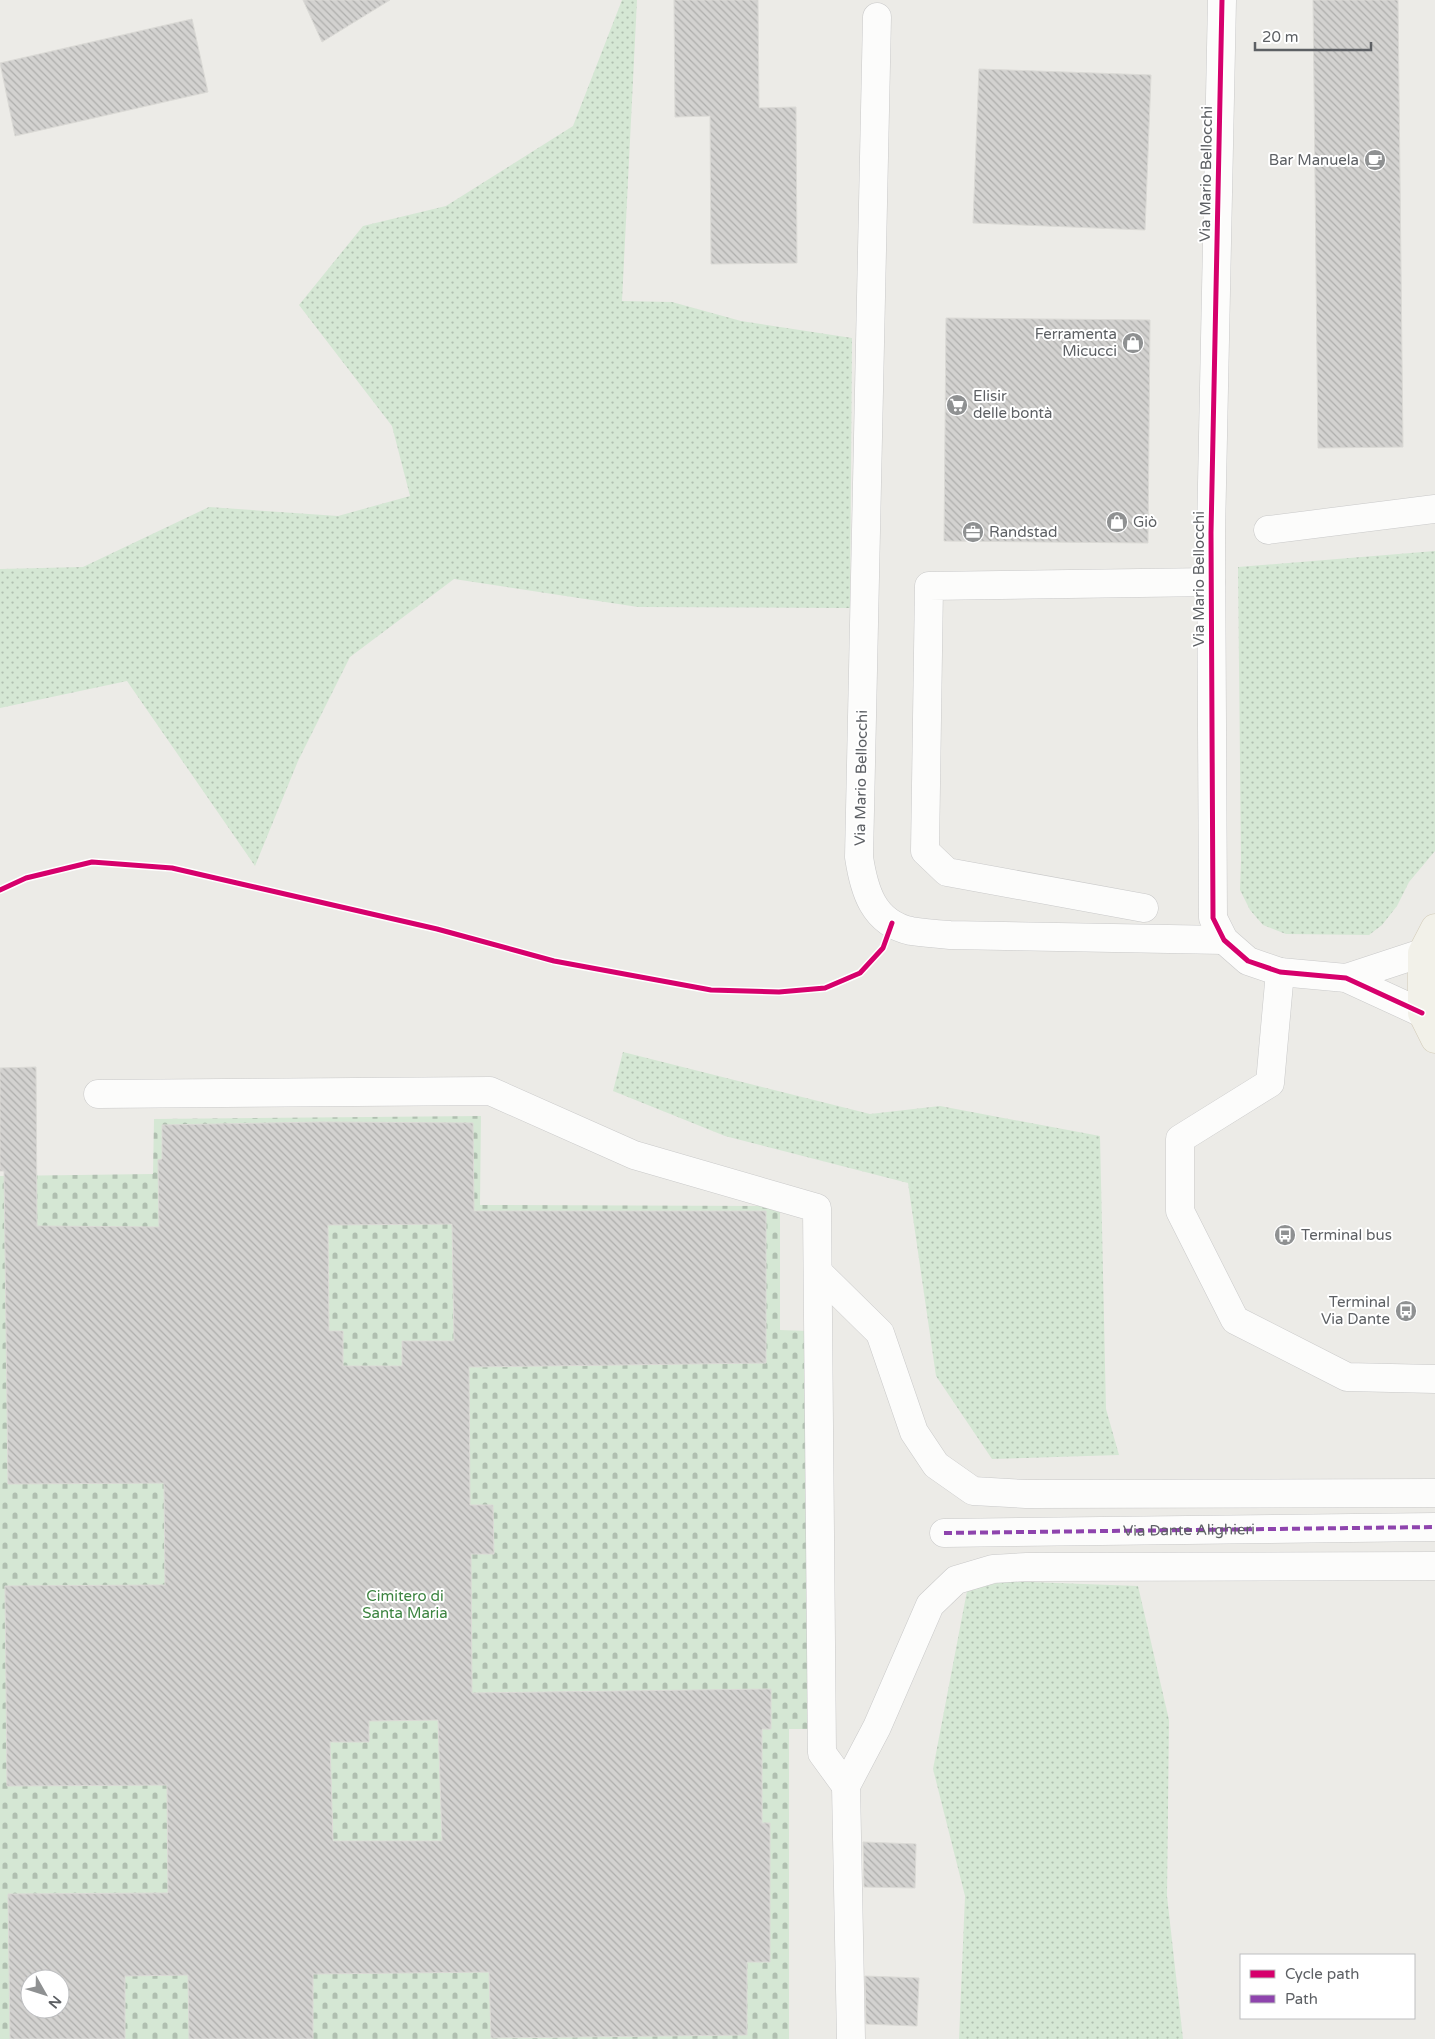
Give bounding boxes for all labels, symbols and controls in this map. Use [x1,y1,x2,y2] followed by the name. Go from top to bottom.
[1255,20,1371,52] scale bar
[1262,28,1299,46] text: 20 m
[1196,106,1216,242] street label: Via Mario Bellocchi
[1363,148,1387,172] cafe icon: Bar Manuela
[1269,151,1359,169] place label: Bar Manuela
[1035,325,1117,360] place label: Ferramenta Micucci
[1121,331,1145,355] shop icon: Ferramenta Micucci
[973,387,1053,422] place label: Elisir delle bontà
[945,393,969,417] supermarket icon: Elisir delle bontà
[1105,510,1129,534] shop icon: Giò
[1190,511,1208,647] street label: Via Mario Bellocchi
[1133,513,1157,531] place label: Giò
[961,520,985,544] office icon: Randstad
[989,523,1057,541] place label: Randstad
[851,710,871,846] street label: Via Mario Bellocchi
[1273,1223,1297,1247] bus stop icon: Terminal bus
[1301,1226,1392,1244] place label: Terminal bus
[1321,1293,1390,1328] place label: Terminal Via Dante
[1394,1299,1418,1323] bus stop icon: Terminal Via Dante
[1123,1520,1255,1540] street label: Via Dante Alighieri
[362,1587,448,1622] park label: Cimitero di Santa Maria
[1240,1954,1415,2019] legend
[1285,1965,1359,1983] text: Cycle path
[20,1969,70,2019] north arrow
[1285,1990,1318,2008] text: Path
[45,1992,65,2012] text: N

